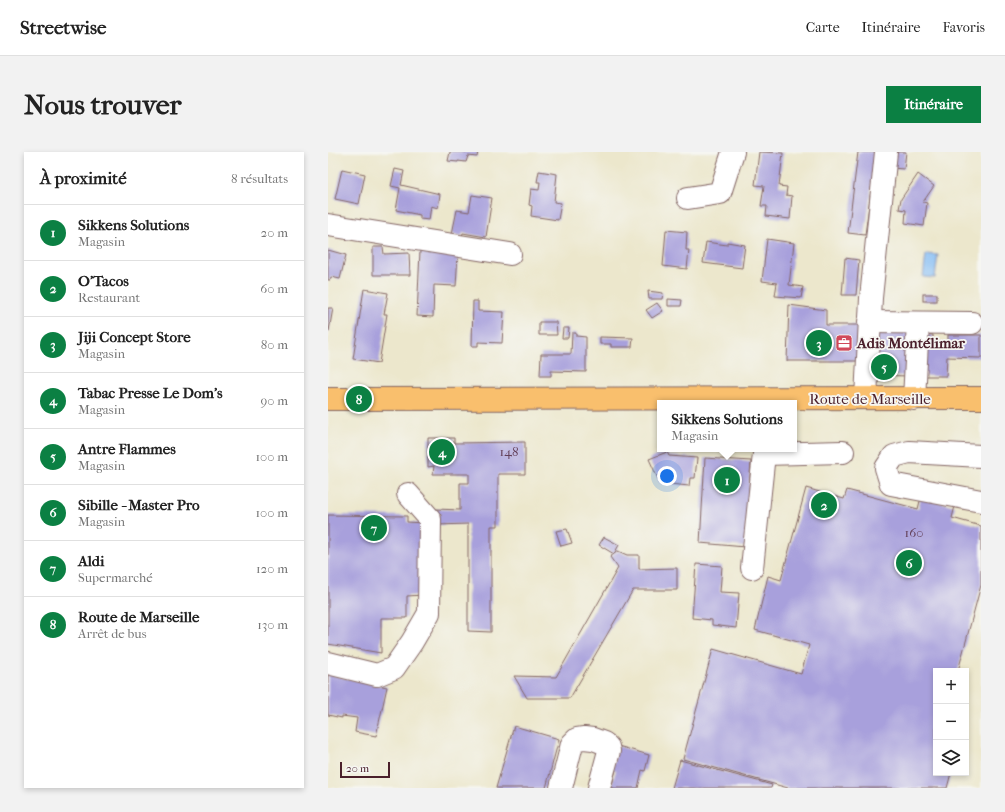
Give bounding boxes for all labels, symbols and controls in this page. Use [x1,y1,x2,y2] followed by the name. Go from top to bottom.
[20,17,106,39] text: Streetwise
[806,19,840,36] text: Carte
[862,19,920,36] text: Itinéraire
[942,19,985,36] text: Favoris
[886,86,981,123] button: Itinéraire
[24,88,181,121] text: Nous trouver
[40,168,127,188] text: À proximité
[231,171,288,186] text: 8 résultats
[78,216,189,234] text: Sikkens Solutions
[51,225,55,240] text: 1
[261,225,288,240] text: 20 m
[78,234,125,249] text: Magasin
[78,272,129,290] text: O'Tacos
[50,281,56,296] text: 2
[260,281,288,296] text: 60 m
[78,290,140,305] text: Restaurant
[78,328,191,346] text: Jiji Concept Store
[806,328,832,358] pin: 3
[834,333,854,353] office icon: Adis Montélimar
[856,334,965,352] place label: Adis Montélimar
[50,337,56,352] text: 3
[261,337,288,352] text: 80 m
[78,346,125,361] text: Magasin
[871,352,897,382] pin: 5
[78,384,223,402] text: Tabac Presse Le Dom's
[346,384,372,414] pin: 8
[809,390,931,408] street label: Route de Marseille
[49,393,57,408] text: 4
[260,393,288,408] text: 90 m
[657,400,797,452] popup
[78,402,125,417] text: Magasin
[671,410,783,428] text: Sikkens Solutions
[671,428,718,443] text: Magasin
[429,437,455,467] pin: 4
[78,440,176,458] text: Antre Flammes
[500,444,518,459] house number: 148
[50,449,56,464] text: 5
[255,449,288,464] text: 100 m
[78,458,125,473] text: Magasin
[714,465,740,495] pin: 1
[657,466,677,486] your location
[811,490,837,520] pin: 2
[78,496,200,514] text: Sibille - Master Pro
[49,505,57,520] text: 6
[255,505,288,520] text: 100 m
[361,513,387,543] pin: 7
[78,514,125,529] text: Magasin
[905,525,923,540] house number: 160
[896,548,922,578] pin: 6
[78,552,104,570] text: Aldi
[50,561,56,576] text: 7
[256,561,288,576] text: 120 m
[78,570,153,585] text: Supermarché
[78,608,199,626] text: Route de Marseille
[50,617,56,632] text: 8
[257,617,288,632] text: 130 m
[78,626,146,641] text: Arrêt de bus
[933,668,969,776] map controls
[933,668,969,704] button: +
[933,704,969,740] button: −
[933,740,969,776] button: layers
[340,760,390,779] scale bar
[346,762,369,775] text: 20 m

